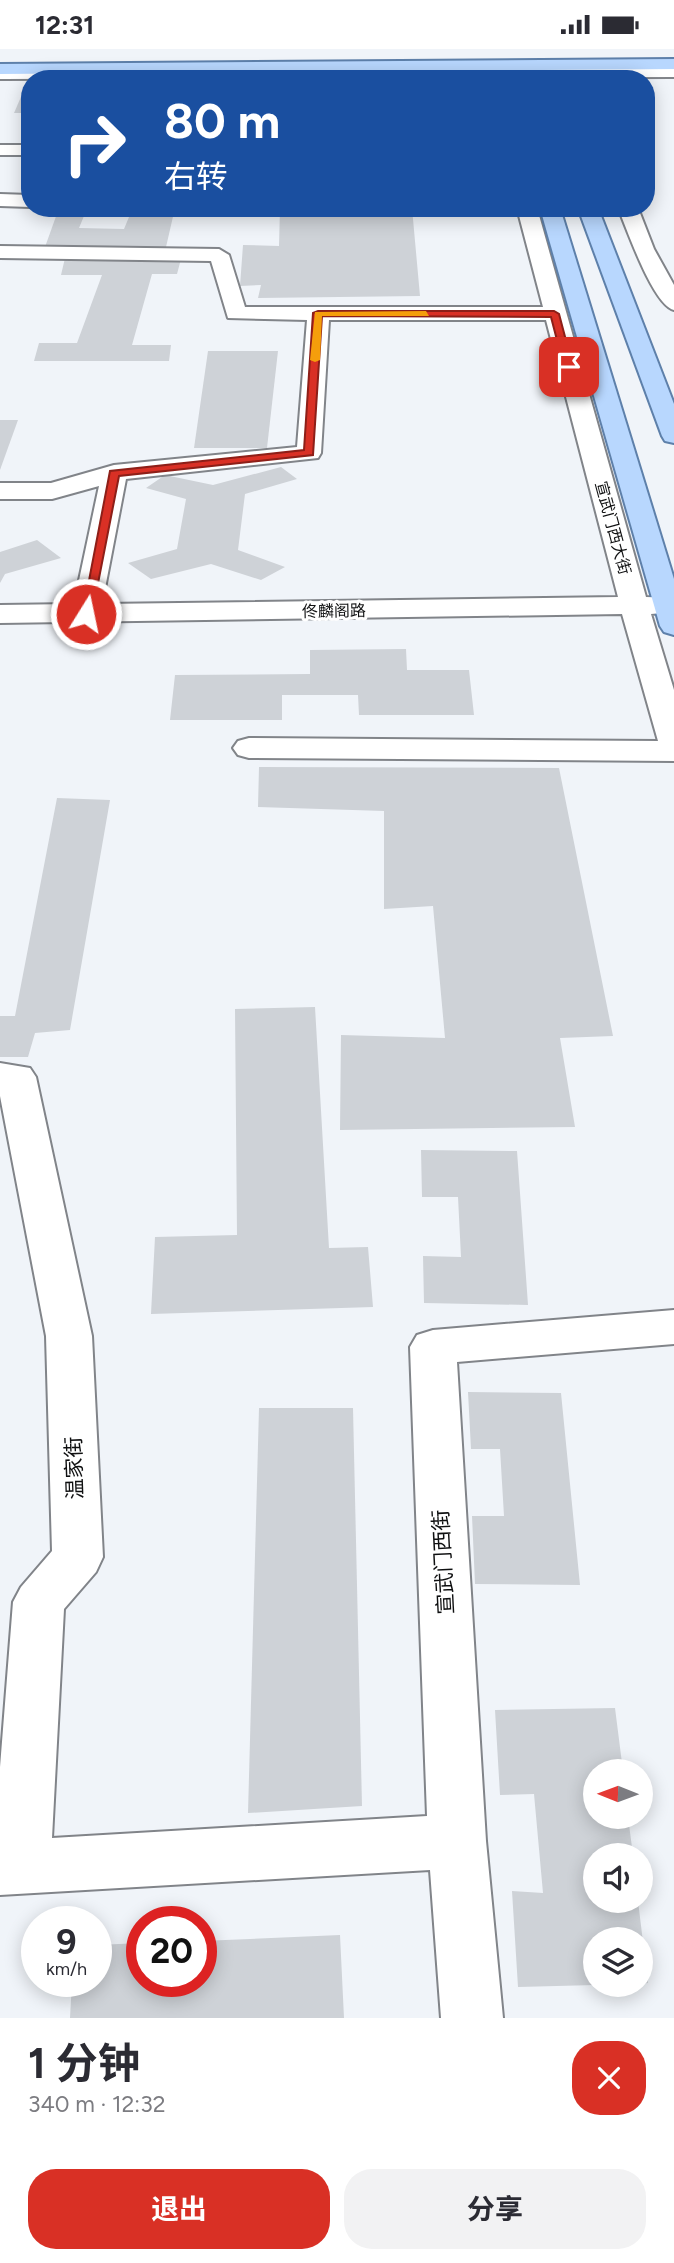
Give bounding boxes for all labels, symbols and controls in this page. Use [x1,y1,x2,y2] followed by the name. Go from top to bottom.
[35,9,94,41] text: 12:31
[164,91,280,150] text: 80 m
[49,98,140,189] icon: right
[164,158,228,196] text: 右转
[539,337,599,397] pin
[550,348,588,386] icon: arrive
[591,479,635,577] street label: 宣武门西大街
[49,577,123,651] position arrow
[302,601,366,621] street label: 佟麟阁路
[60,1436,88,1500] street label: 温家街
[428,1509,458,1615] street label: 宣武门西街
[583,1759,653,1829] north arrow
[583,1759,653,1997] map controls
[583,1843,653,1913] button: sound
[126,1906,217,1997] speed limit sign: 20
[56,1921,77,1963] text: 9
[583,1927,653,1997] button: layers
[46,1958,87,1980] text: km/h
[28,2038,140,2089] text: 1 分钟
[572,2041,646,2115] button: close
[28,2090,166,2118] text: 340 m · 12:32
[28,2169,330,2249] button: 退出
[344,2169,646,2249] button: 分享

